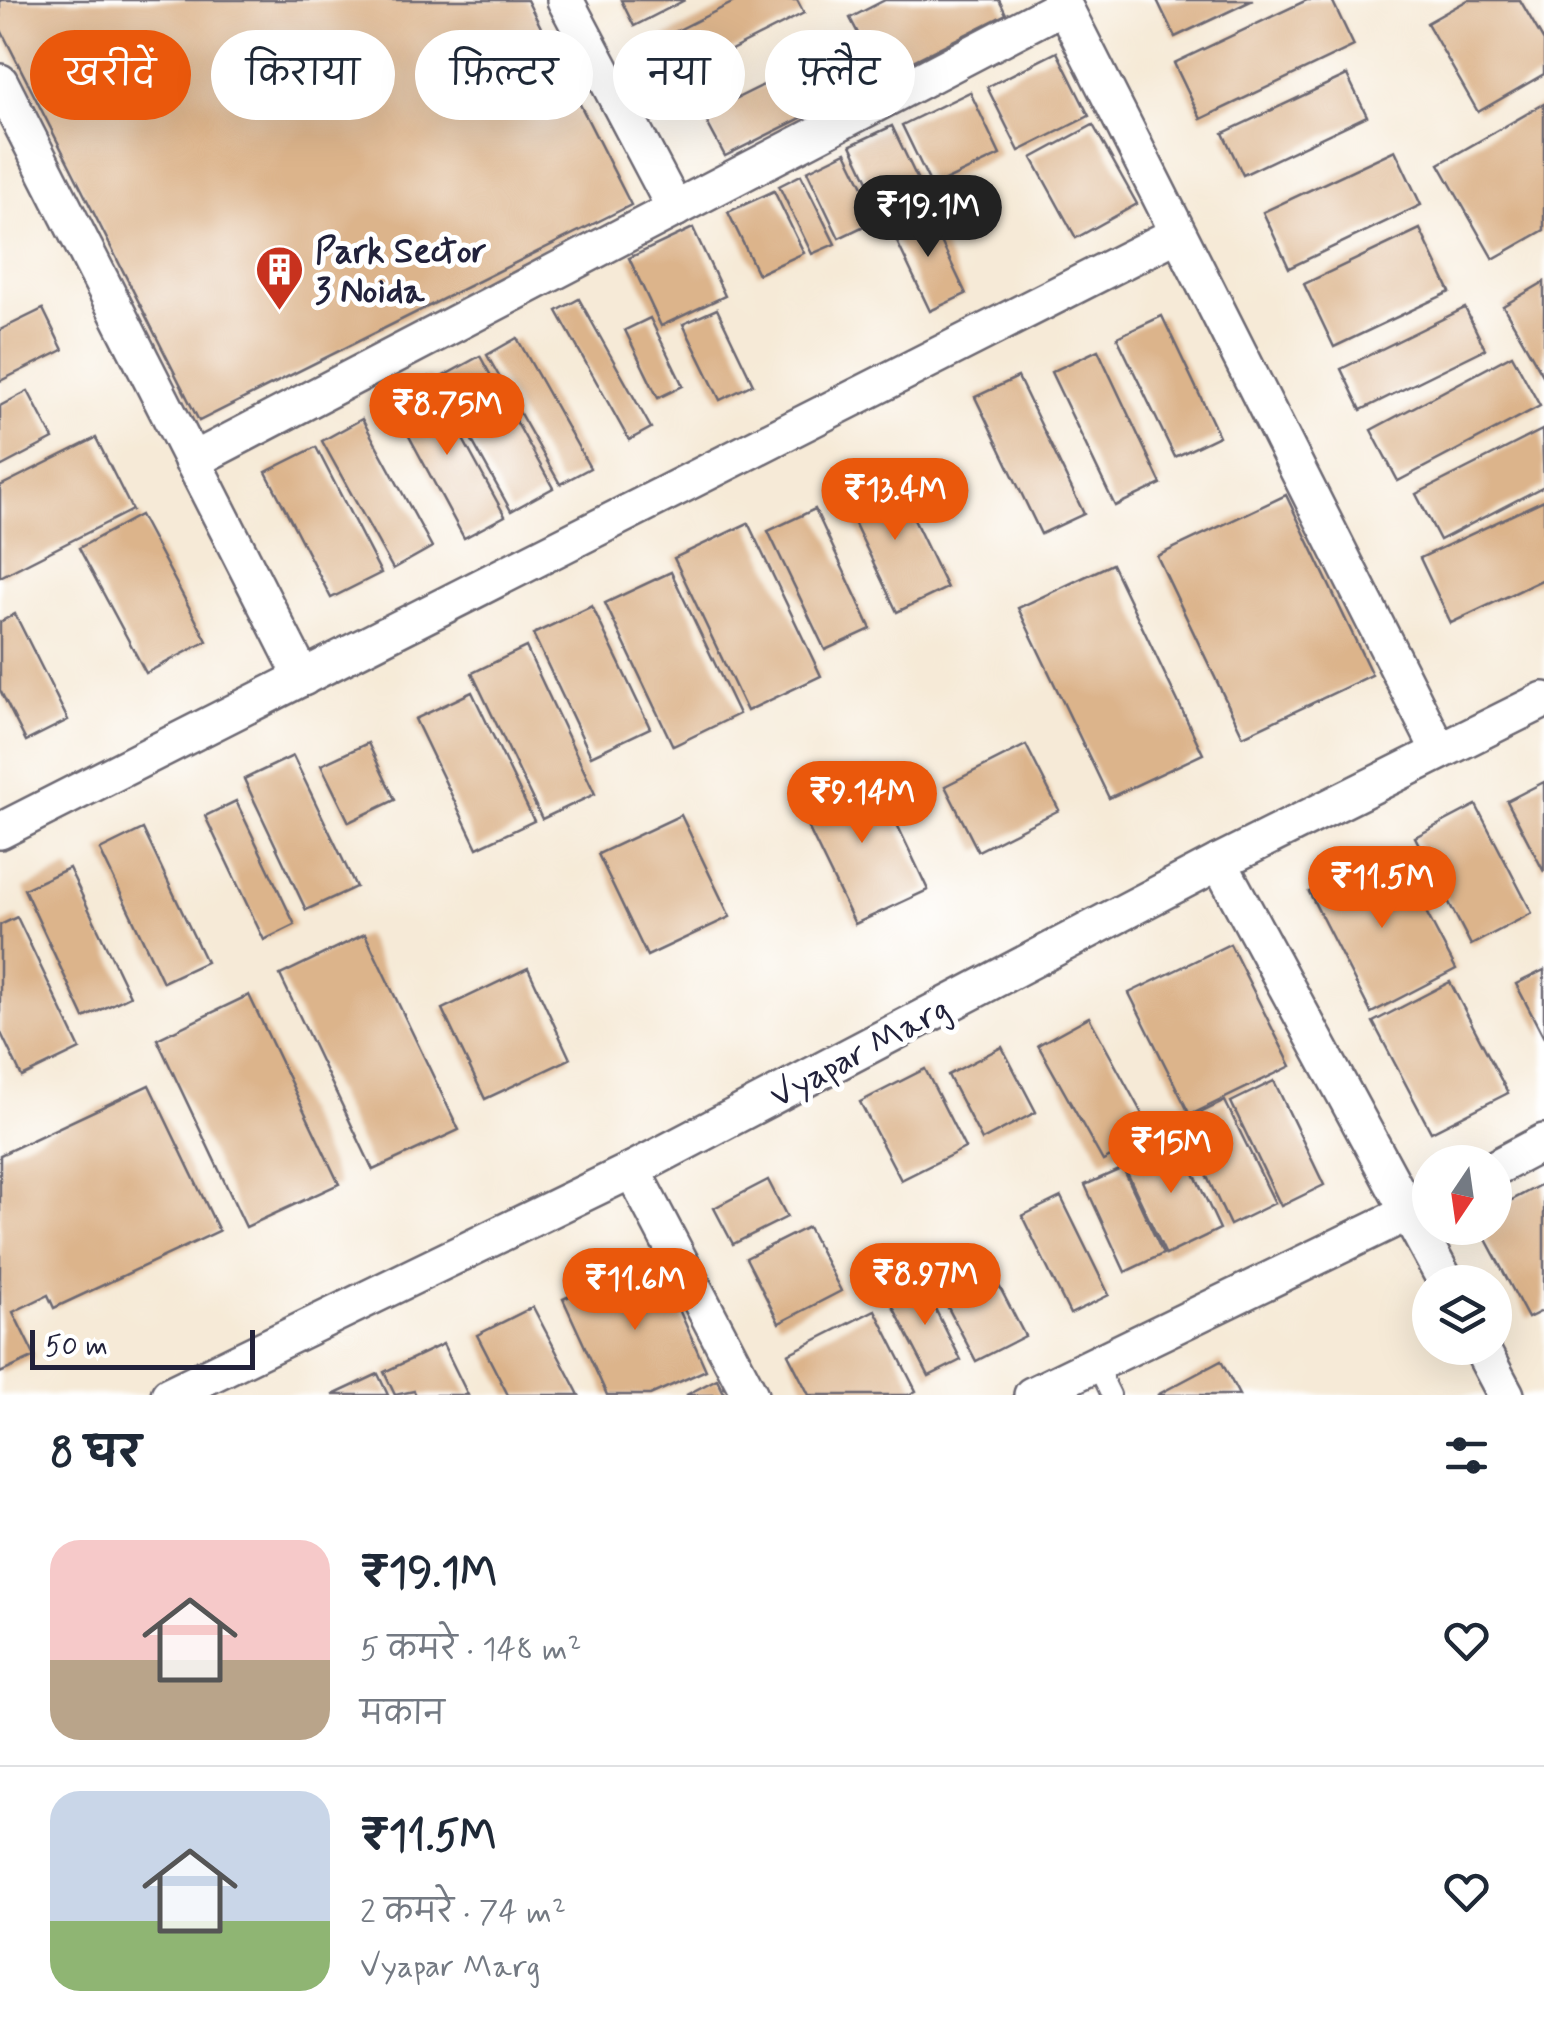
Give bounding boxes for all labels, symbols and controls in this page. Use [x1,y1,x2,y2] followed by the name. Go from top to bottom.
[30,30,191,120] chip: खरीदें
[211,30,395,120] chip: किराया
[415,30,593,120] chip: फ़िल्टर
[613,30,745,120] chip: नया
[765,30,915,120] chip: फ़्लैट
[847,175,1009,260] pin: ₹19.1M
[876,186,980,228] text: ₹19.1M
[315,229,487,315] place label: Park Sector 3 Noida
[254,244,306,312] building icon: Park Sector 3 Noida
[366,373,528,458] pin: ₹8.75M
[391,384,503,426] text: ₹8.75M
[814,458,976,543] pin: ₹13.4M
[843,469,947,511] text: ₹13.4M
[781,761,943,846] pin: ₹9.14M
[809,772,915,814] text: ₹9.14M
[1301,846,1463,931] pin: ₹11.5M
[1330,857,1434,899] text: ₹11.5M
[762,986,958,1119] street label: Vyapar Marg
[1112,1111,1230,1196] pin: ₹15M
[1130,1122,1212,1164] text: ₹15M
[1412,1145,1512,1245] north arrow
[1412,1145,1512,1365] map controls
[844,1243,1006,1328] pin: ₹8.97M
[554,1248,716,1333] pin: ₹11.6M
[872,1254,978,1296] text: ₹8.97M
[584,1259,686,1301] text: ₹11.6M
[1412,1265,1512,1365] button: layers
[30,1325,255,1370] scale bar
[45,1329,108,1366] text: 50 m
[50,1427,141,1482] text: 8 घर
[1439,1428,1494,1483] icon: filters
[360,1547,497,1602] text: ₹19.1M
[130,1580,250,1700] icon: home
[1439,1613,1494,1668] icon: heart
[360,1629,582,1671] text: 5 कमरे · 148 m²
[360,1694,445,1736] text: मकान
[360,1810,496,1865] text: ₹11.5M
[130,1831,250,1951] icon: home
[1439,1864,1494,1919] icon: heart
[360,1892,566,1934] text: 2 कमरे · 74 m²
[360,1946,541,1988] text: Vyapar Marg

